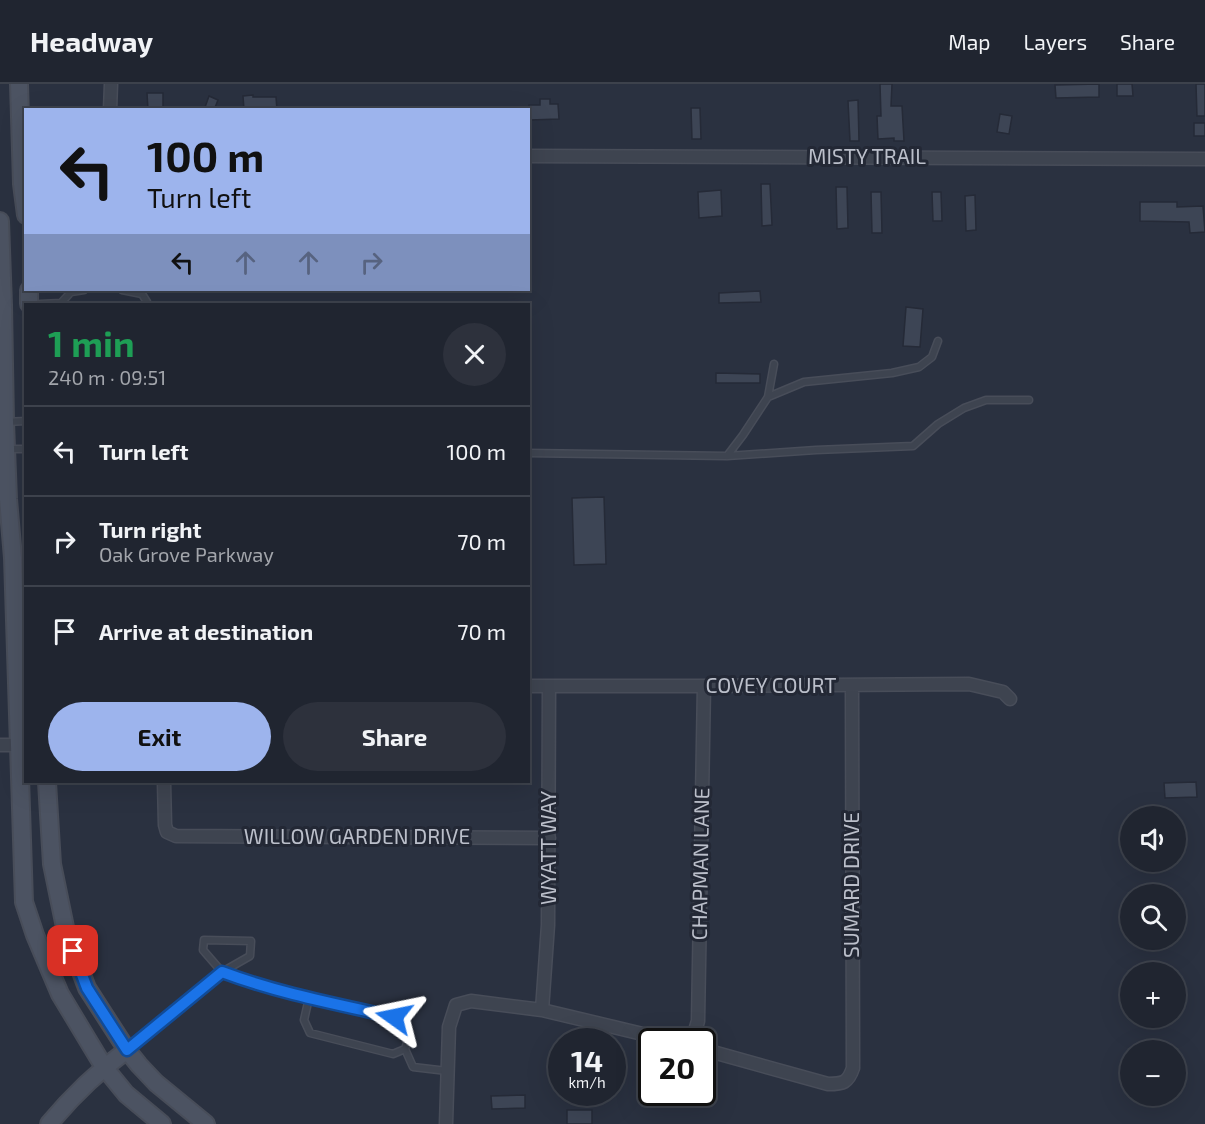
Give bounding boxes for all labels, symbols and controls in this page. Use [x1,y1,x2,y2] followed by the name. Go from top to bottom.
[30,24,153,58] text: Headway
[948,29,990,54] text: Map
[1023,29,1087,54] text: Layers
[1120,29,1175,54] text: Share
[147,130,264,180] text: 100 m
[48,132,126,210] icon: left
[808,143,926,168] street label: MISTY TRAIL
[147,181,251,213] text: Turn left
[166,246,199,279] icon: left
[229,246,262,279] icon: ahead
[292,246,325,279] icon: ahead
[355,246,388,279] icon: right
[48,321,135,364] text: 1 min
[443,323,506,386] button: close
[48,365,166,389] text: 240 m · 09:51
[48,435,81,468] icon: left
[99,438,188,464] text: Turn left
[447,438,506,464] text: 100 m
[99,516,201,542] text: Turn right
[48,525,81,558] icon: right
[457,528,506,554] text: 70 m
[99,542,274,566] text: Oak Grove Parkway
[48,615,81,648] icon: arrive
[99,618,313,644] text: Arrive at destination
[457,618,506,644] text: 70 m
[706,672,836,697] street label: COVEY COURT
[48,702,271,771] button: Exit
[283,702,506,771] button: Share
[686,787,713,941] street label: CHAPMAN LANE
[535,791,560,905] street label: WYATT WAY
[1120,806,1186,1106] map controls
[1120,806,1186,872] button: sound
[838,812,863,958] street label: SUMARD DRIVE
[244,823,470,848] street label: WILLOW GARDEN DRIVE
[1120,884,1186,950] button: search
[47,925,98,976] pin
[56,934,89,967] icon: arrive
[1120,962,1186,1028] button: +
[362,985,426,1049] position arrow
[638,1028,716,1106] speed limit sign: 20
[1120,1040,1186,1106] button: −
[571,1042,603,1078] text: 14
[568,1073,606,1091] text: km/h

